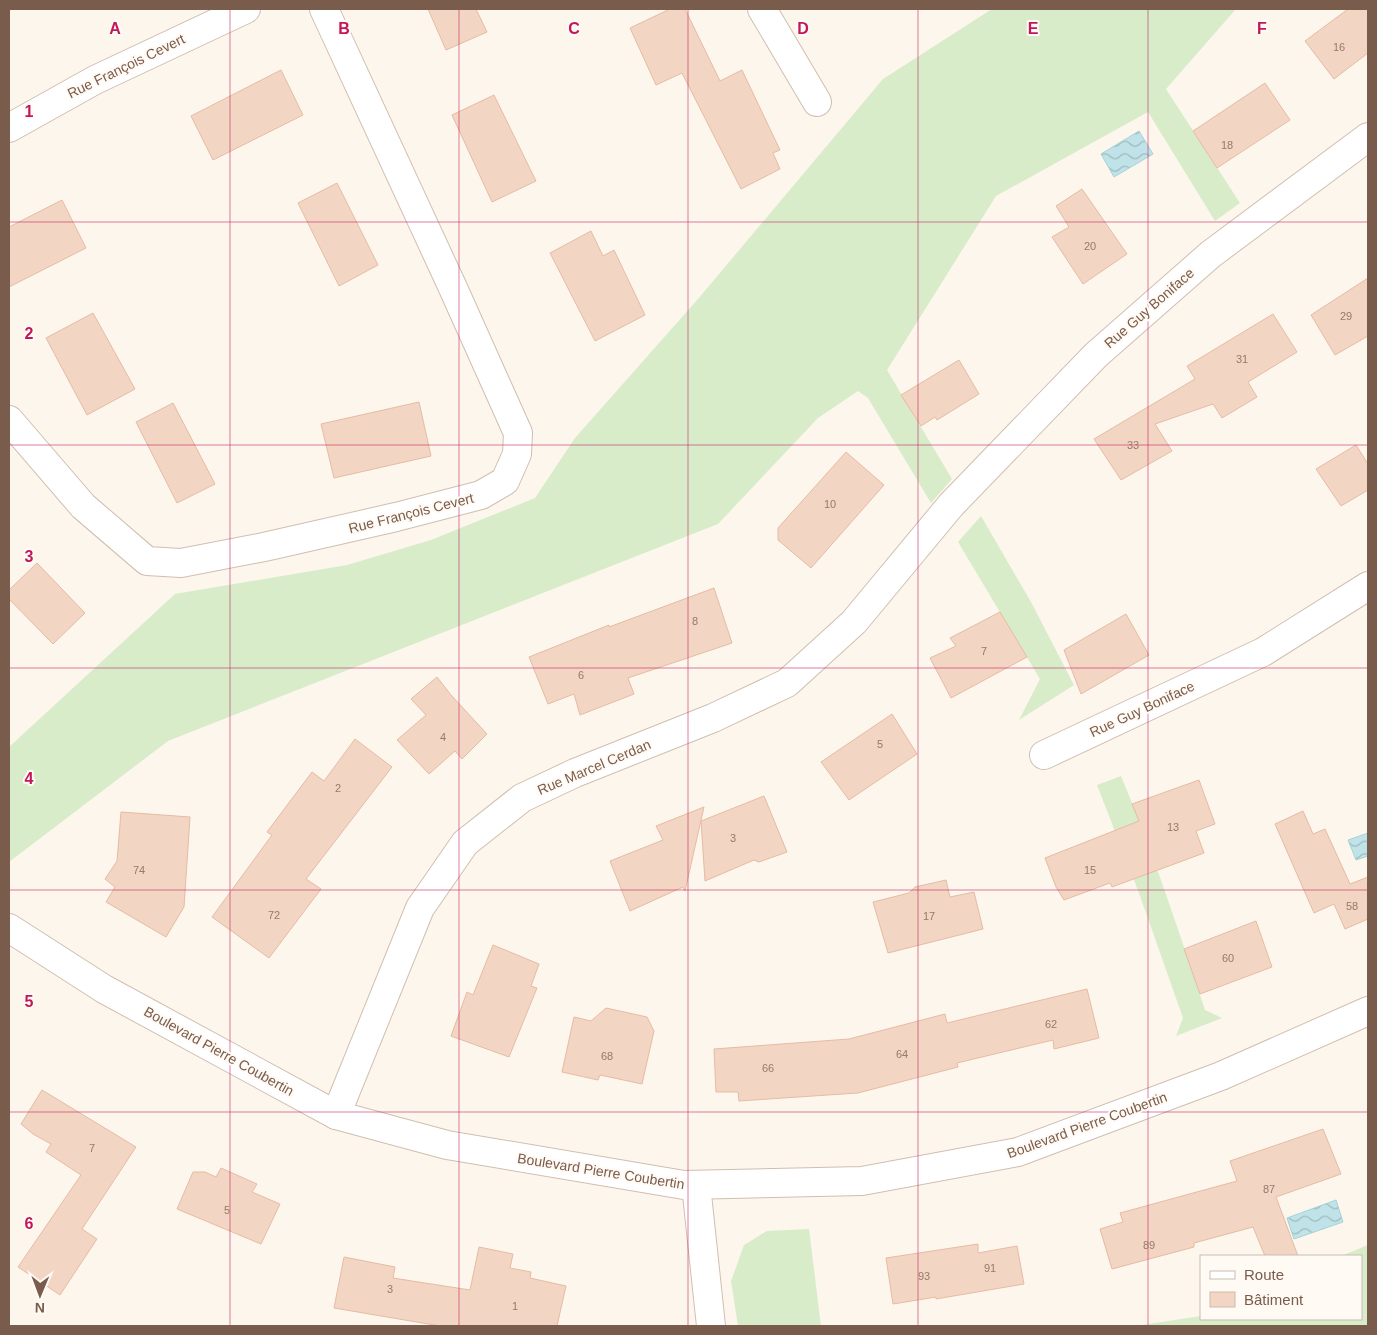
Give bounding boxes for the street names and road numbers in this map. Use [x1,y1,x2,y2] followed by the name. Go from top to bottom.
[65,31,187,101] street label: Rue François Cevert
[1101,265,1197,351] street label: Rue Guy Boniface
[347,490,475,536] street label: Rue François Cevert
[1087,678,1197,740] street label: Rue Guy Boniface
[535,736,653,798] street label: Rue Marcel Cerdan
[141,1003,297,1099] street label: Boulevard Pierre Coubertin
[1005,1089,1169,1161] street label: Boulevard Pierre Coubertin
[516,1150,686,1192] street label: Boulevard Pierre Coubertin

